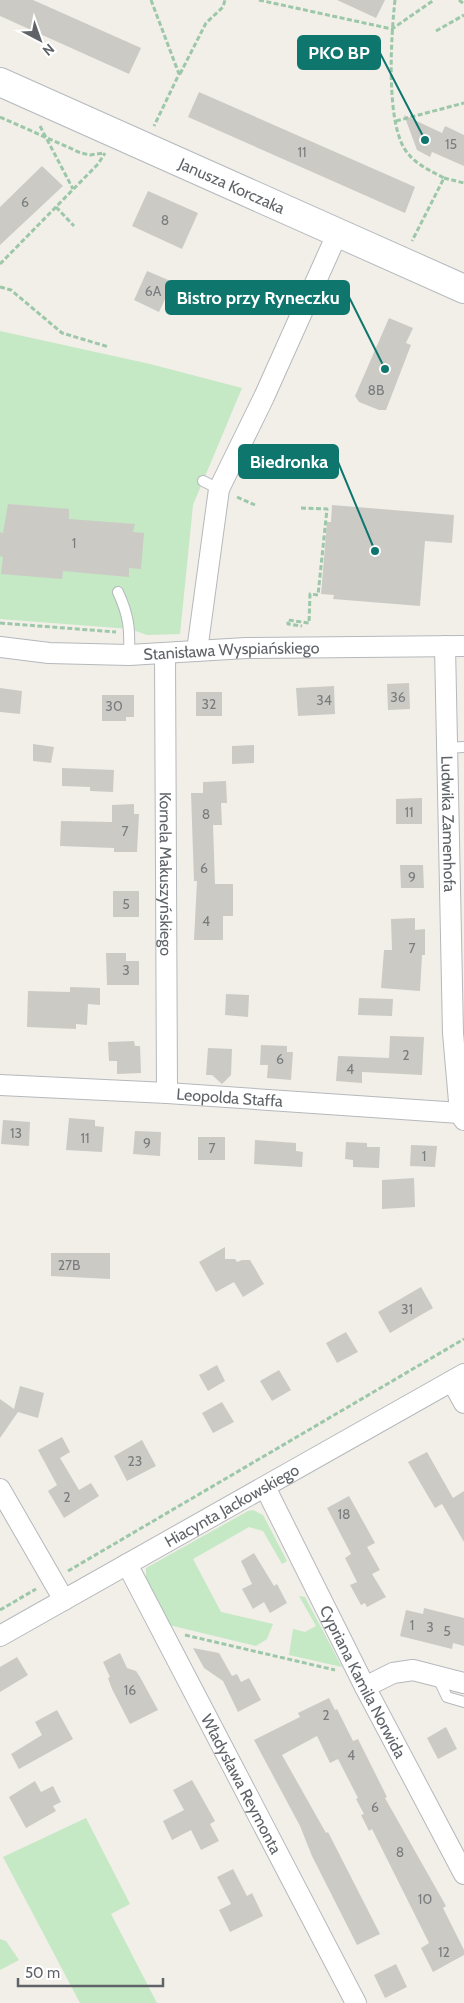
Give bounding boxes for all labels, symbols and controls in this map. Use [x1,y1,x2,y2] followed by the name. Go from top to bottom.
[15,15,65,65] north arrow
[298,36,380,69] callout: PKO BP
[39,40,58,60] text: N
[308,42,370,64] text: PKO BP
[445,135,457,153] house number: 15
[297,143,307,161] house number: 11
[175,153,288,217] street label: Janusza Korczaka
[21,193,29,211] house number: 6
[161,211,169,229] house number: 8
[166,281,349,314] callout: Bistro przy Ryneczku
[145,282,162,300] house number: 6A
[176,287,340,309] text: Bistro przy Ryneczku
[368,381,384,399] house number: 8B
[239,445,338,478] callout: Biedronka
[250,451,328,473] text: Biedronka
[72,534,76,552] house number: 1
[143,638,320,664] street label: Stanisława Wyspiańskiego
[390,688,406,706] house number: 36
[316,691,332,709] house number: 34
[202,695,216,713] house number: 32
[105,697,123,715] house number: 30
[438,756,460,893] street label: Ludwika Zamenhofa
[156,792,176,956] street label: Kornela Makuszyńskiego
[404,803,414,821] house number: 11
[202,805,210,823] house number: 8
[121,822,129,840] house number: 7
[200,859,208,877] house number: 6
[408,868,416,886] house number: 9
[122,895,130,913] house number: 5
[202,912,210,930] house number: 4
[408,939,416,957] house number: 7
[122,961,130,979] house number: 3
[402,1046,410,1064] house number: 2
[276,1050,284,1068] house number: 6
[346,1060,354,1078] house number: 4
[176,1084,284,1110] street label: Leopolda Staffa
[10,1124,22,1142] house number: 13
[80,1129,90,1147] house number: 11
[143,1134,151,1152] house number: 9
[208,1139,216,1157] house number: 7
[422,1147,426,1165] house number: 1
[58,1256,80,1274] house number: 27B
[401,1300,413,1318] house number: 31
[128,1452,142,1470] house number: 23
[161,1460,302,1551] street label: Hiacynta Jackowskiego
[63,1488,71,1506] house number: 2
[337,1505,351,1523] house number: 18
[316,1602,410,1761] street label: Cypriana Kamila Norwida
[410,1616,414,1634] house number: 1
[426,1618,434,1636] house number: 3
[443,1622,451,1640] house number: 5
[124,1681,136,1699] house number: 16
[322,1706,330,1724] house number: 2
[198,1711,286,1857] street label: Władysława Reymonta
[347,1746,355,1764] house number: 4
[371,1798,379,1816] house number: 6
[396,1843,404,1861] house number: 8
[418,1890,432,1908] house number: 10
[438,1943,450,1961] house number: 12
[18,1956,162,1988] scale bar
[25,1964,60,1982] text: 50 m

